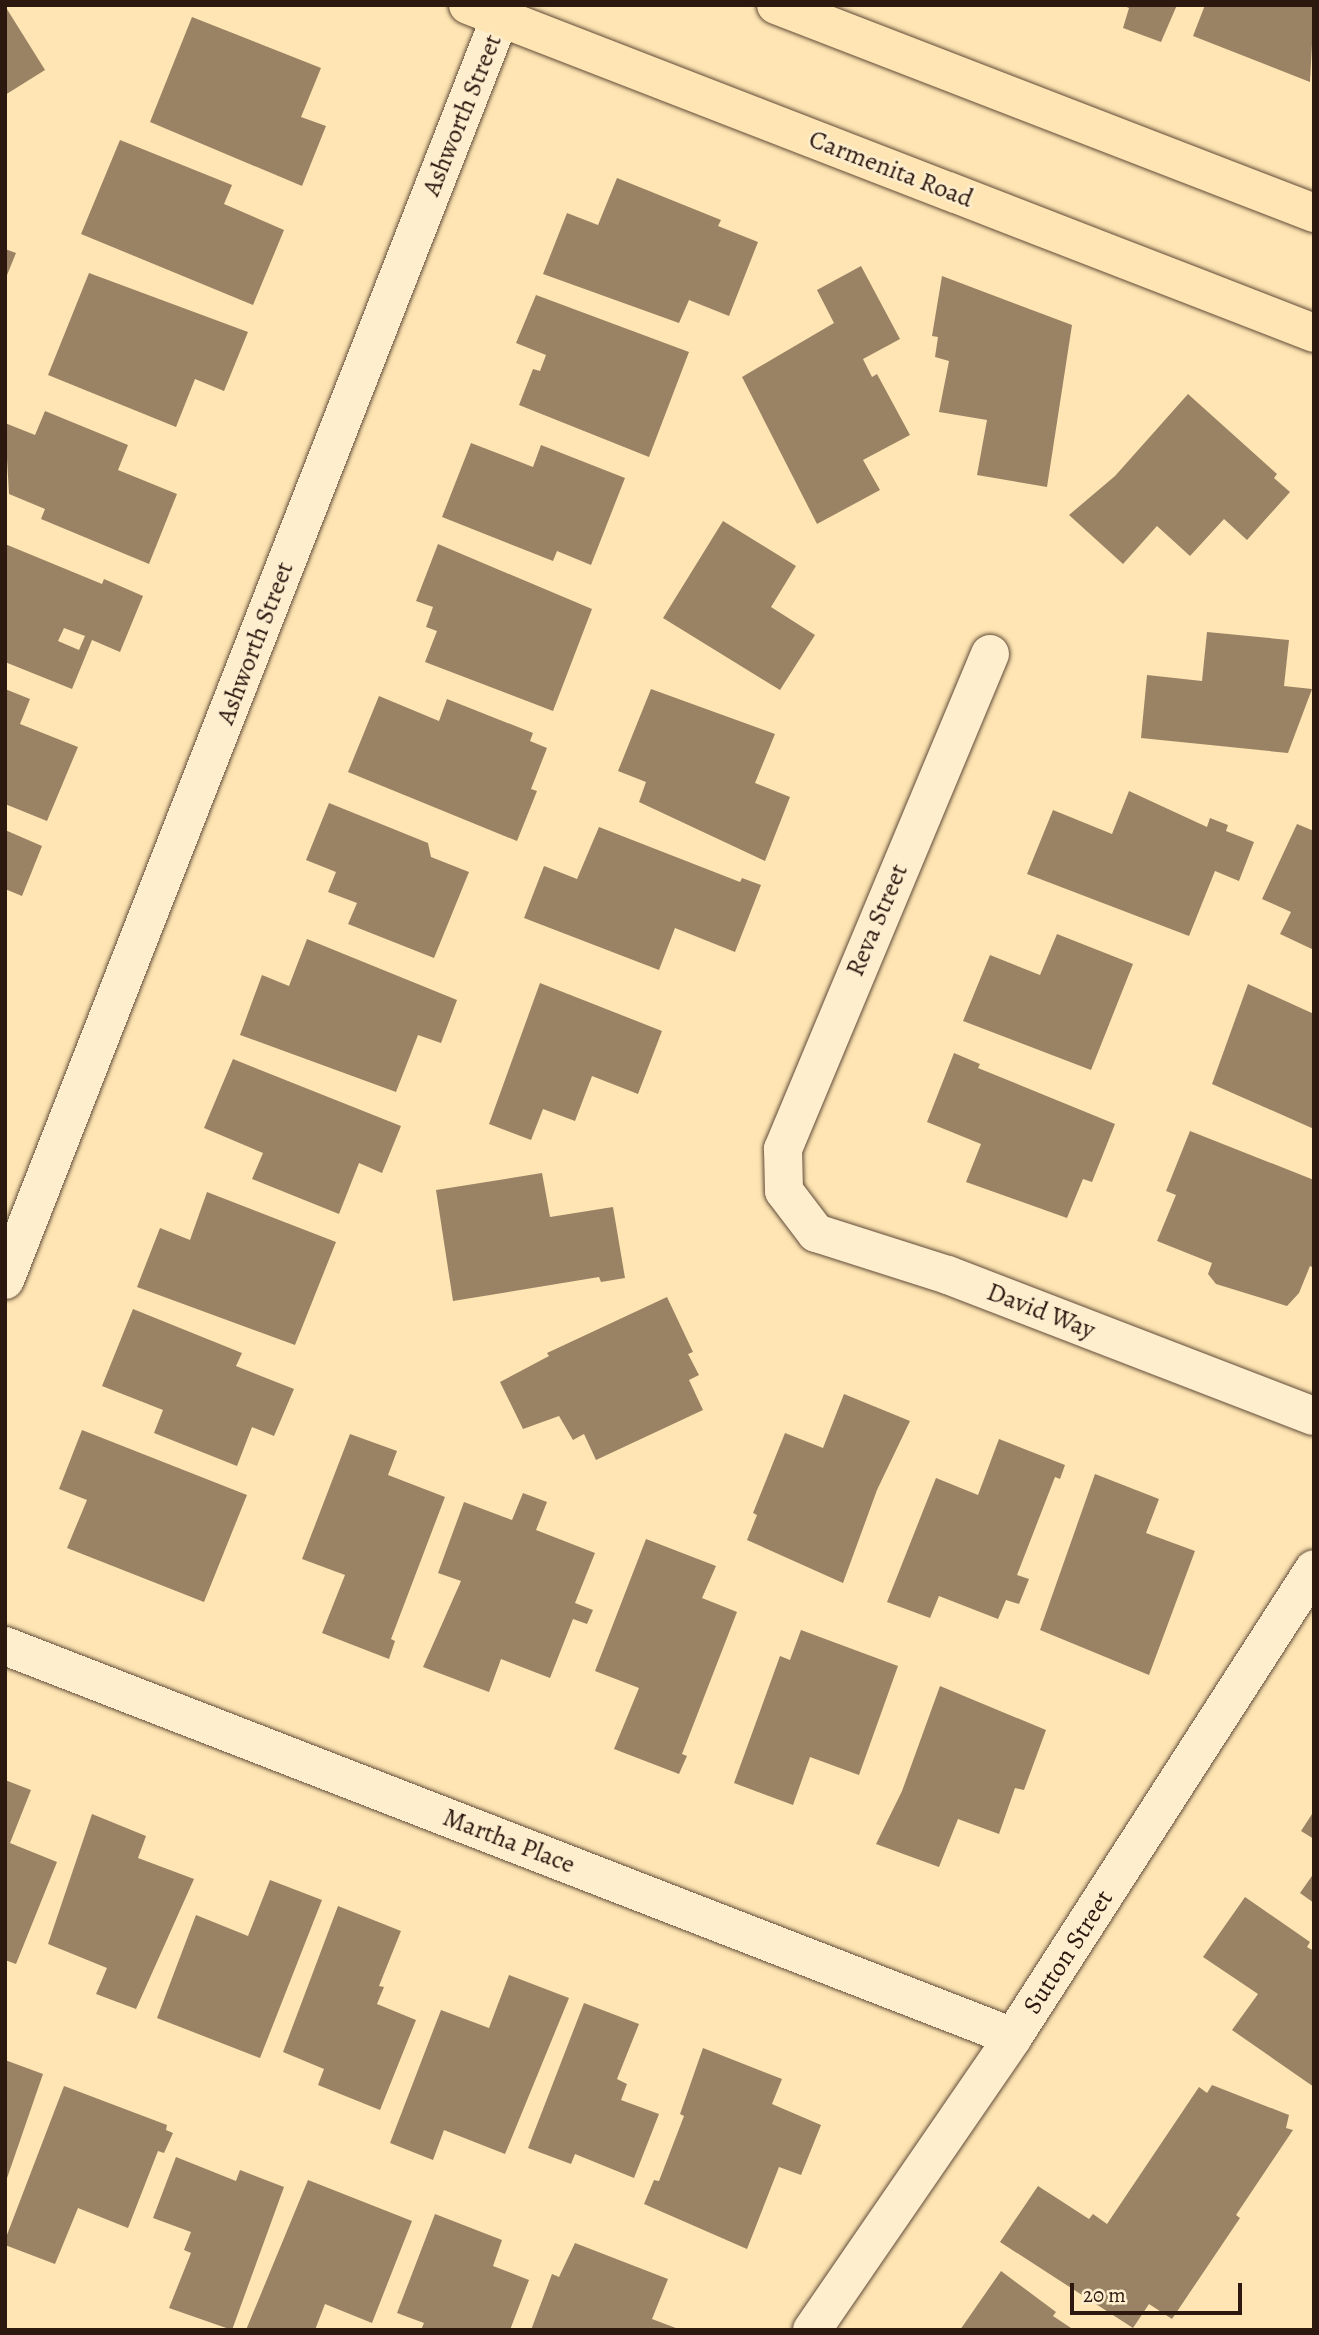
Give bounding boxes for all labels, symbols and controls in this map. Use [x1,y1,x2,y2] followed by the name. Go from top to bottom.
[415,30,509,200] street label: Ashworth Street
[805,123,977,215] street label: Carmenita Road
[210,557,300,729] street label: Ashworth Street
[839,859,915,981] street label: Reva Street
[983,1276,1099,1346] street label: David Way
[439,1802,579,1880] street label: Martha Place
[1016,1884,1120,2020] street label: Sutton Street
[1074,2268,1246,2312] scale bar
[1083,2281,1126,2309] text: 20 m

